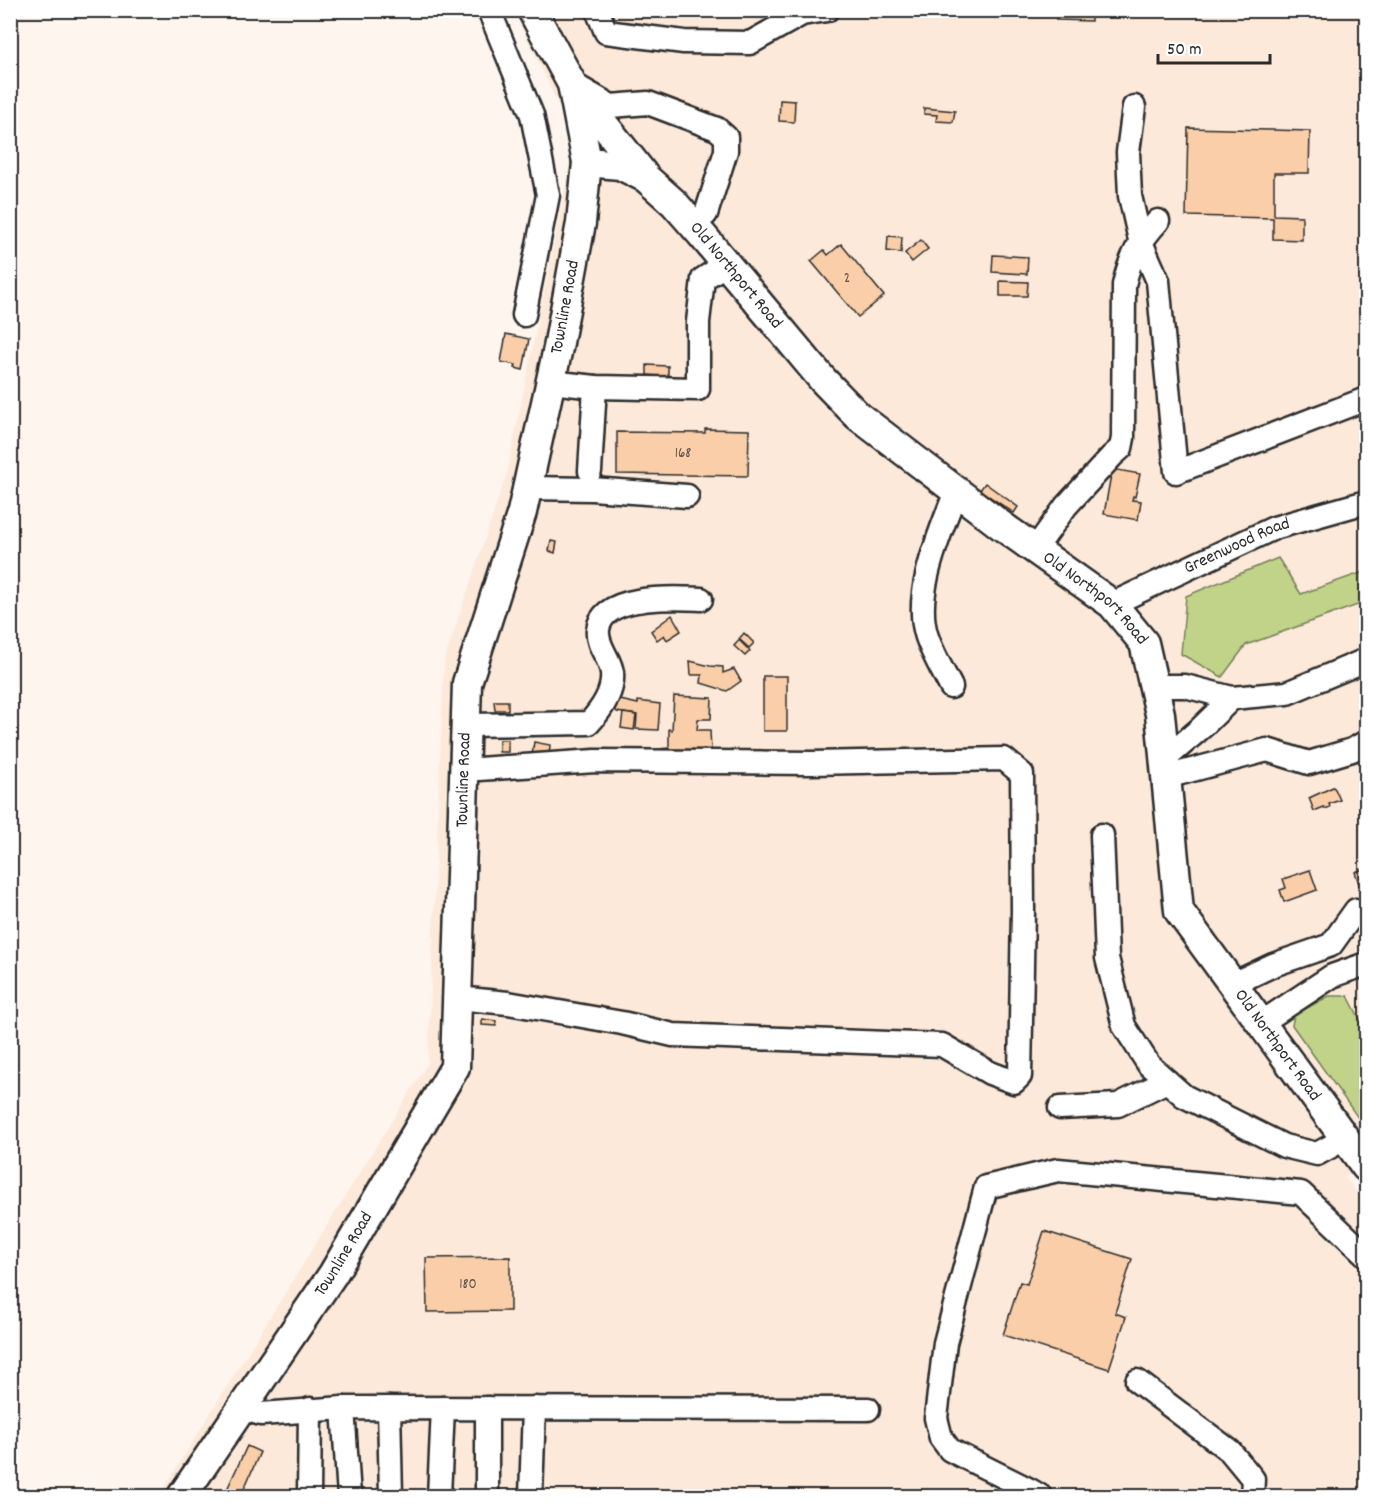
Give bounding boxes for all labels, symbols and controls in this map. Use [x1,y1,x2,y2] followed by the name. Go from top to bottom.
[1158,27,1270,65] scale bar
[1167,38,1202,63] text: 50 m
[683,216,788,335] street label: Old Northport Road
[544,258,586,357] street label: Townline Road
[844,268,850,290] house number: 2
[675,443,691,465] house number: 168
[1180,512,1293,581] street label: Greenwood Road
[1037,546,1154,651] street label: Old Northport Road
[450,732,478,828] street label: Townline Road
[1228,984,1327,1107] street label: Old Northport Road
[309,1207,379,1302] street label: Townline Road
[459,1274,477,1296] house number: 180

